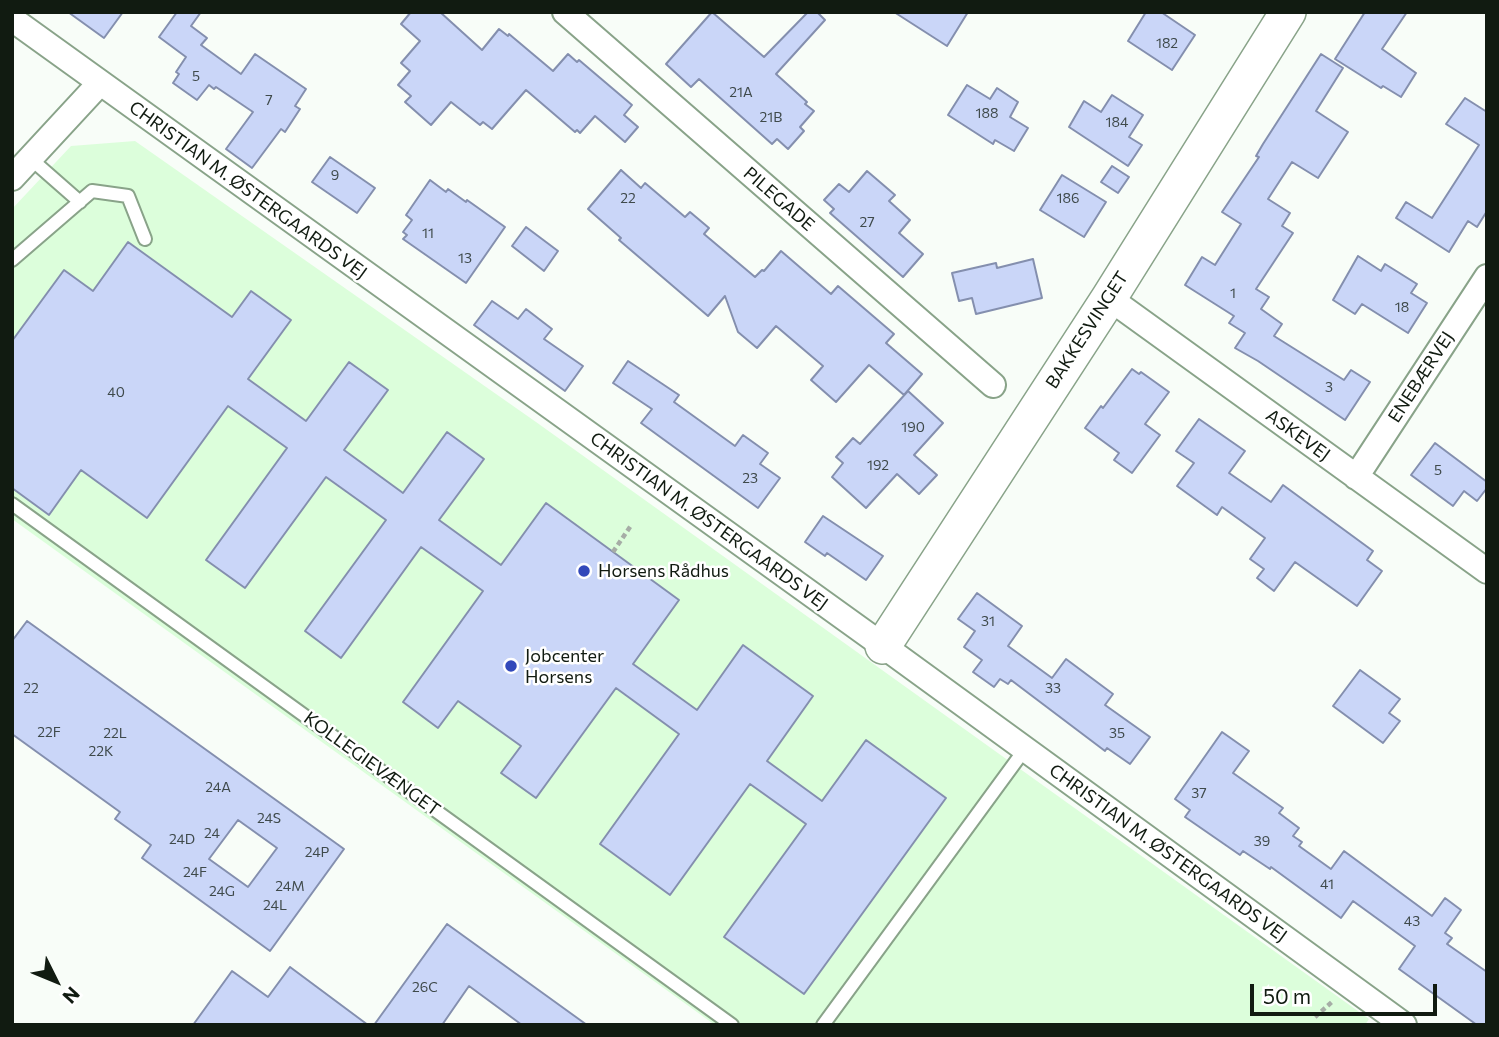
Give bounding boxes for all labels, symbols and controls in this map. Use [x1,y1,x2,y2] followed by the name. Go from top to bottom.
[1156,35,1178,51] house number: 182
[192,68,200,84] house number: 5
[729,84,753,100] house number: 21A
[265,92,273,108] house number: 7
[125,96,371,284] street label: CHRISTIAN M. ØSTERGAARDS VEJ
[976,105,998,121] house number: 188
[760,109,782,125] house number: 21B
[1106,114,1128,130] house number: 184
[739,162,819,236] street label: PILEGADE
[331,167,339,183] house number: 9
[620,190,636,206] house number: 22
[1057,190,1079,206] house number: 186
[859,214,875,230] house number: 27
[422,225,434,241] house number: 11
[458,250,472,266] house number: 13
[1041,267,1133,393] street label: BAKKESVINGET
[1230,285,1236,301] house number: 1
[1395,299,1409,315] house number: 18
[1384,327,1458,427] street label: ENEBÆRVEJ
[1325,379,1333,395] house number: 3
[107,384,125,400] house number: 40
[1262,405,1334,465] street label: ASKEVEJ
[901,419,925,435] house number: 190
[586,427,832,615] street label: CHRISTIAN M. ØSTERGAARDS VEJ
[867,457,889,473] house number: 192
[1434,462,1442,478] house number: 5
[742,470,758,486] house number: 23
[598,560,729,582] place label: Horsens Rådhus
[576,563,592,579] marker: Horsens Rådhus
[981,613,995,629] house number: 31
[525,645,604,688] place label: Jobcenter Horsens
[503,658,519,674] marker: Jobcenter Horsens
[23,680,39,696] house number: 22
[1045,680,1061,696] house number: 33
[300,707,444,821] street label: KOLLEGIEVÆNGET
[37,724,61,740] house number: 22F
[103,725,127,741] house number: 22L
[1109,725,1125,741] house number: 35
[89,743,113,759] house number: 22K
[1045,759,1291,947] street label: CHRISTIAN M. ØSTERGAARDS VEJ
[205,779,231,795] house number: 24A
[1191,785,1207,801] house number: 37
[257,810,281,826] house number: 24S
[204,825,220,841] house number: 24
[169,831,195,847] house number: 24D
[1254,833,1270,849] house number: 39
[305,844,329,860] house number: 24P
[183,864,207,880] house number: 24F
[1320,876,1334,892] house number: 41
[275,878,305,894] house number: 24M
[209,883,235,899] house number: 24G
[263,897,287,913] house number: 24L
[1404,913,1420,929] house number: 43
[21,946,91,1016] north arrow
[1254,970,1441,1014] scale bar
[412,979,438,995] house number: 26C
[58,983,85,1009] text: N
[1263,983,1311,1008] text: 50 m

